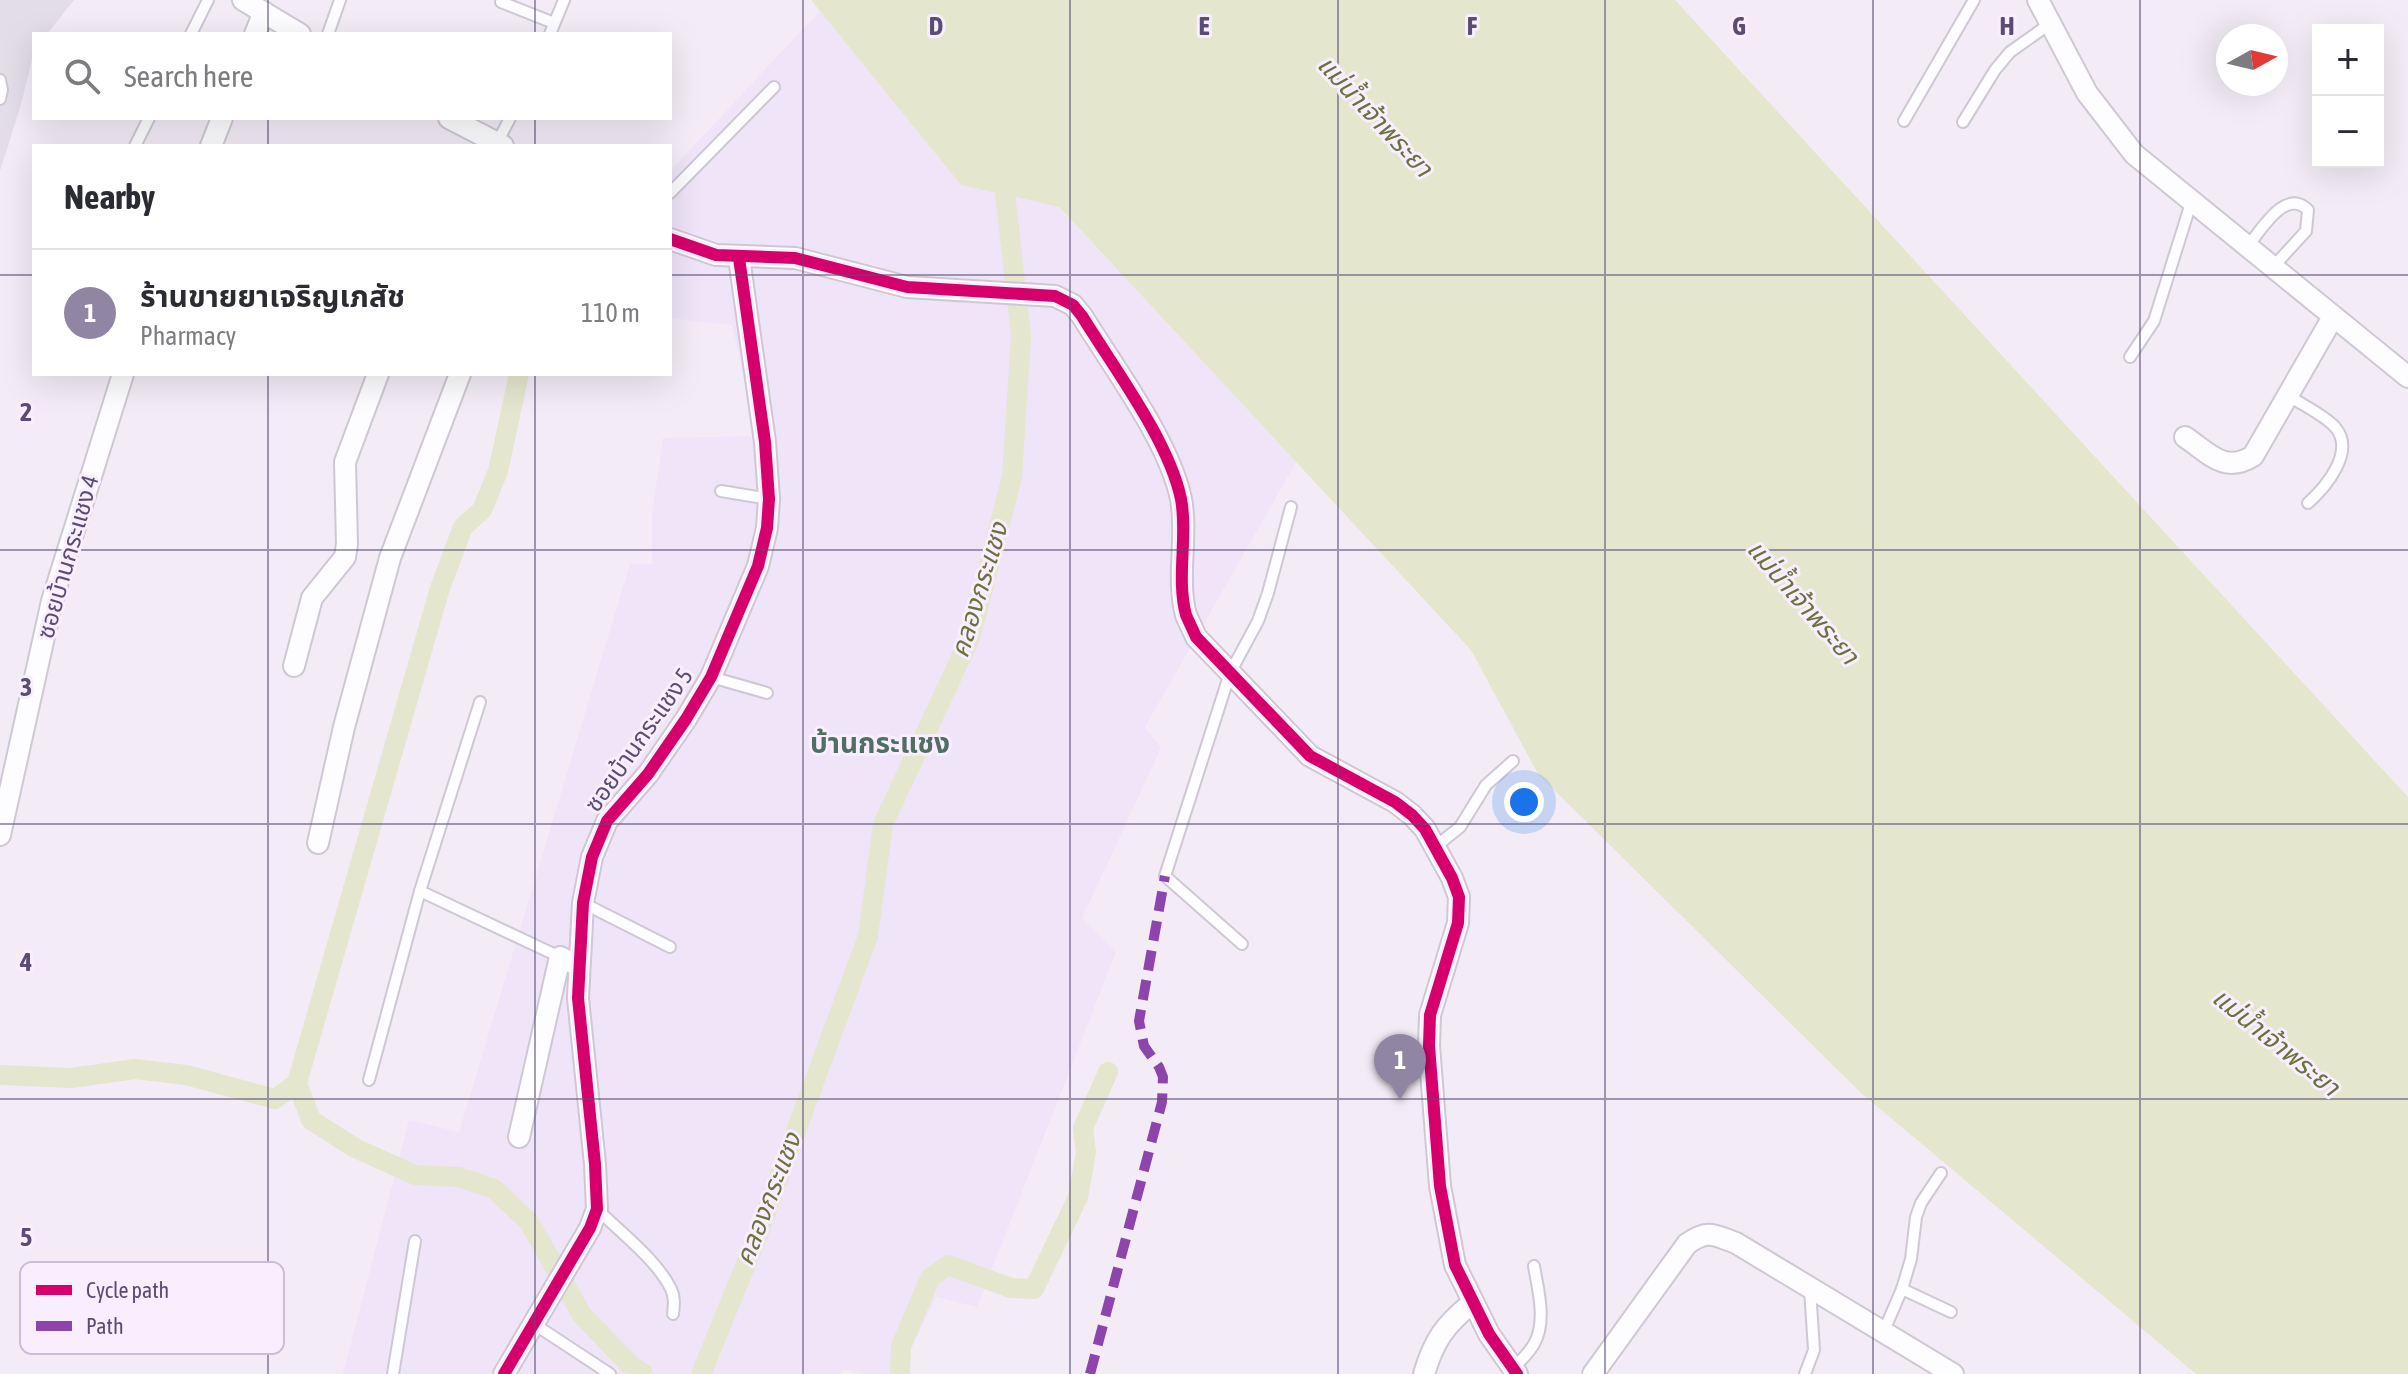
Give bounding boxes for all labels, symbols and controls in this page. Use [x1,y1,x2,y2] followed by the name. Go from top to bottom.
[929,11,943,41] text: D
[1198,11,1210,41] text: E
[1467,11,1478,41] text: F
[1732,11,1746,41] text: G
[1999,11,2015,41] text: H
[2216,24,2288,96] north arrow
[2312,24,2384,168] map controls
[2312,24,2384,96] button: +
[32,32,672,120] search box
[1311,47,1442,184] water label: แม่น้ำเจ้าพระยา
[60,54,104,98] icon: search
[124,59,253,93] text: Search here
[2312,96,2384,168] button: −
[64,177,155,216] text: Nearby
[140,279,405,313] text: ร้านขายยาเจริญเภสัช
[84,298,96,328] text: 1
[581,298,640,328] text: 110 m
[140,321,236,351] text: Pharmacy
[20,397,32,427] text: 2
[31,472,104,642] street label: ซอยบ้านกระแชง 4
[944,518,1014,661] water label: คลองกระแชง
[1741,532,1868,671] water label: แม่น้ำเจ้าพระยา
[579,663,698,816] street label: ซอยบ้านกระแชง 5
[20,672,32,702] text: 3
[810,727,950,759] district label: บ้านกระแชง
[1504,782,1544,822] your location
[19,947,32,977] text: 4
[2207,980,2348,1103] water label: แม่น้ำเจ้าพระยา
[1374,1034,1426,1100] pin: 1
[729,1128,807,1269] water label: คลองกระแชง
[20,1222,32,1252] text: 5
[20,1262,284,1354] legend
[86,1277,169,1303] text: Cycle path
[86,1313,124,1339] text: Path

